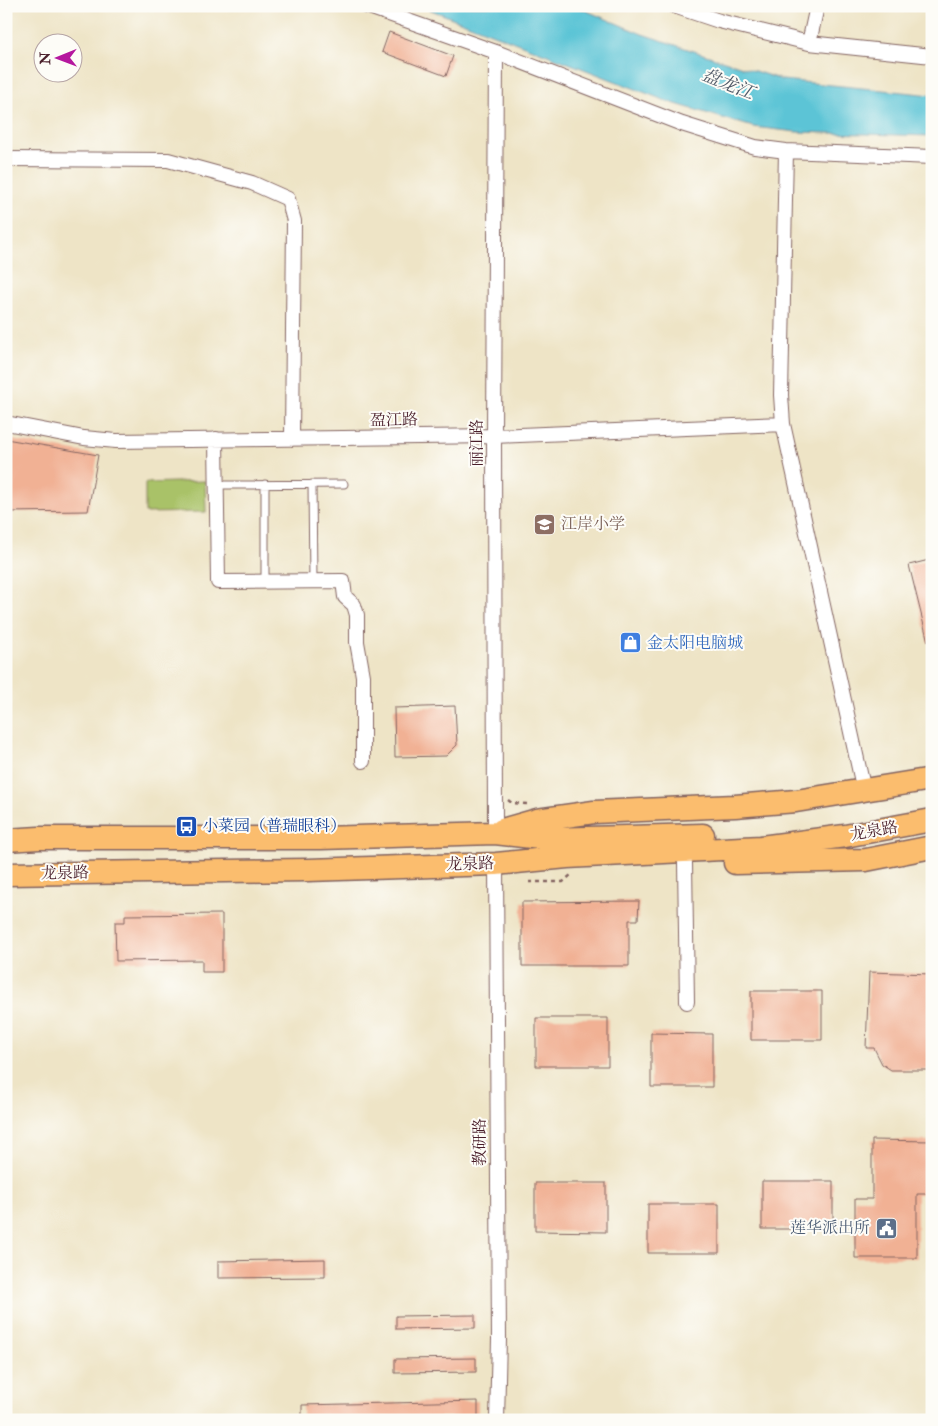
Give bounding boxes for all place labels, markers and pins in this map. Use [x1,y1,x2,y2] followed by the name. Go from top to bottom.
[533,512,557,536] school or university icon: 江岸小学
[561,514,625,534] place label: 江岸小学
[619,631,643,655] shop icon: 金太阳电脑城
[647,633,743,653] place label: 金太阳电脑城
[174,814,198,838] bus stop icon: 小菜园（普瑞眼科）
[202,816,346,836] place label: 小菜园（普瑞眼科）
[874,1216,898,1240] public building icon: 莲华派出所
[790,1218,870,1238] place label: 莲华派出所

